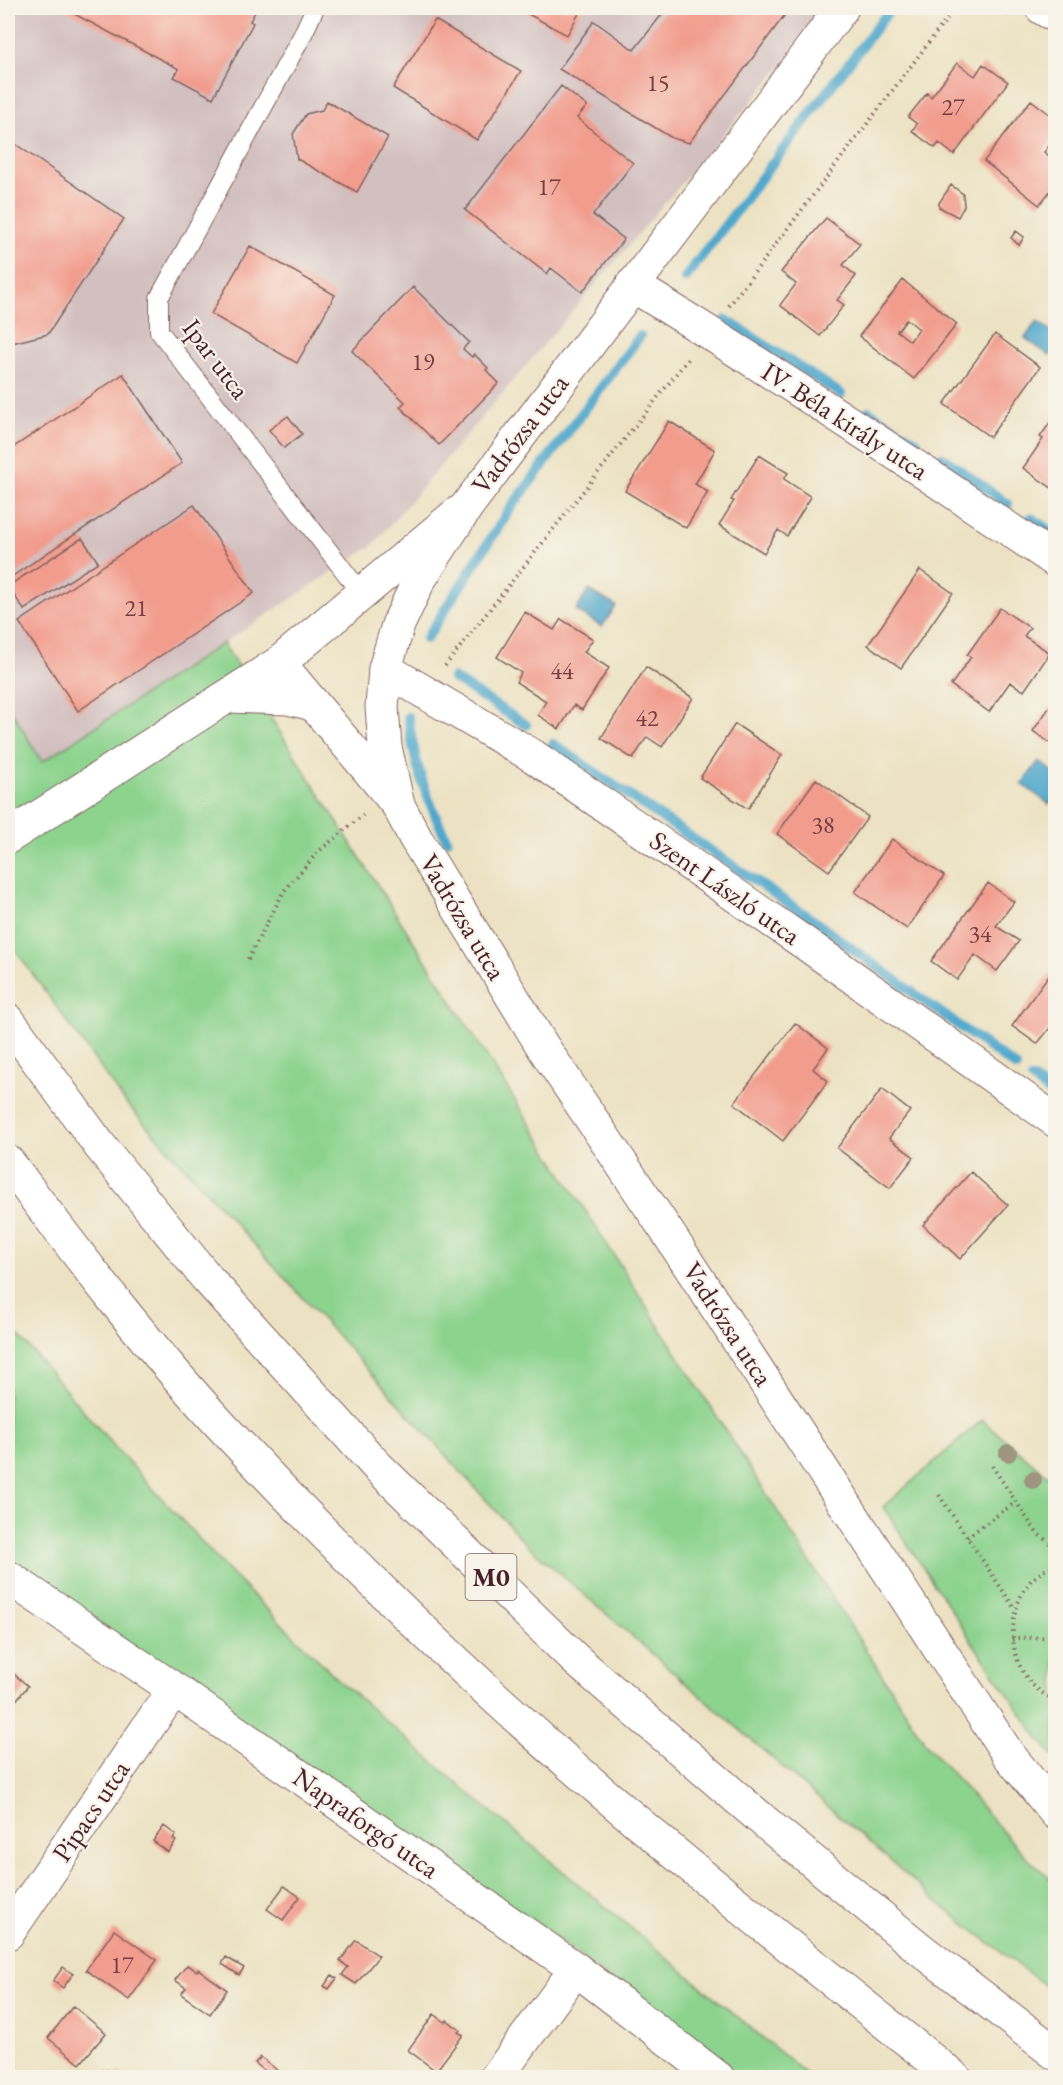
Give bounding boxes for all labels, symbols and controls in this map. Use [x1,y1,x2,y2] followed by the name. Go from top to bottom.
[646,67,670,98] house number: 15
[941,91,965,122] house number: 27
[537,171,561,202] house number: 17
[175,311,258,406] street label: Ipar utca
[411,346,435,377] house number: 19
[755,354,936,488] street label: IV. Béla király utca
[463,367,576,501] street label: Vadrózsa utca
[124,592,148,623] house number: 21
[550,655,574,686] house number: 44
[635,702,659,733] house number: 42
[811,809,835,840] house number: 38
[643,823,808,953] street label: Szent László utca
[412,847,515,986] street label: Vadrózsa utca
[968,918,992,949] house number: 34
[675,1255,782,1393] street label: Vadrózsa utca
[466,1554,516,1600] road number: M0
[44,1753,137,1868] street label: Pipacs utca
[286,1759,446,1886] street label: Napraforgó utca
[110,1949,134,1980] house number: 17

